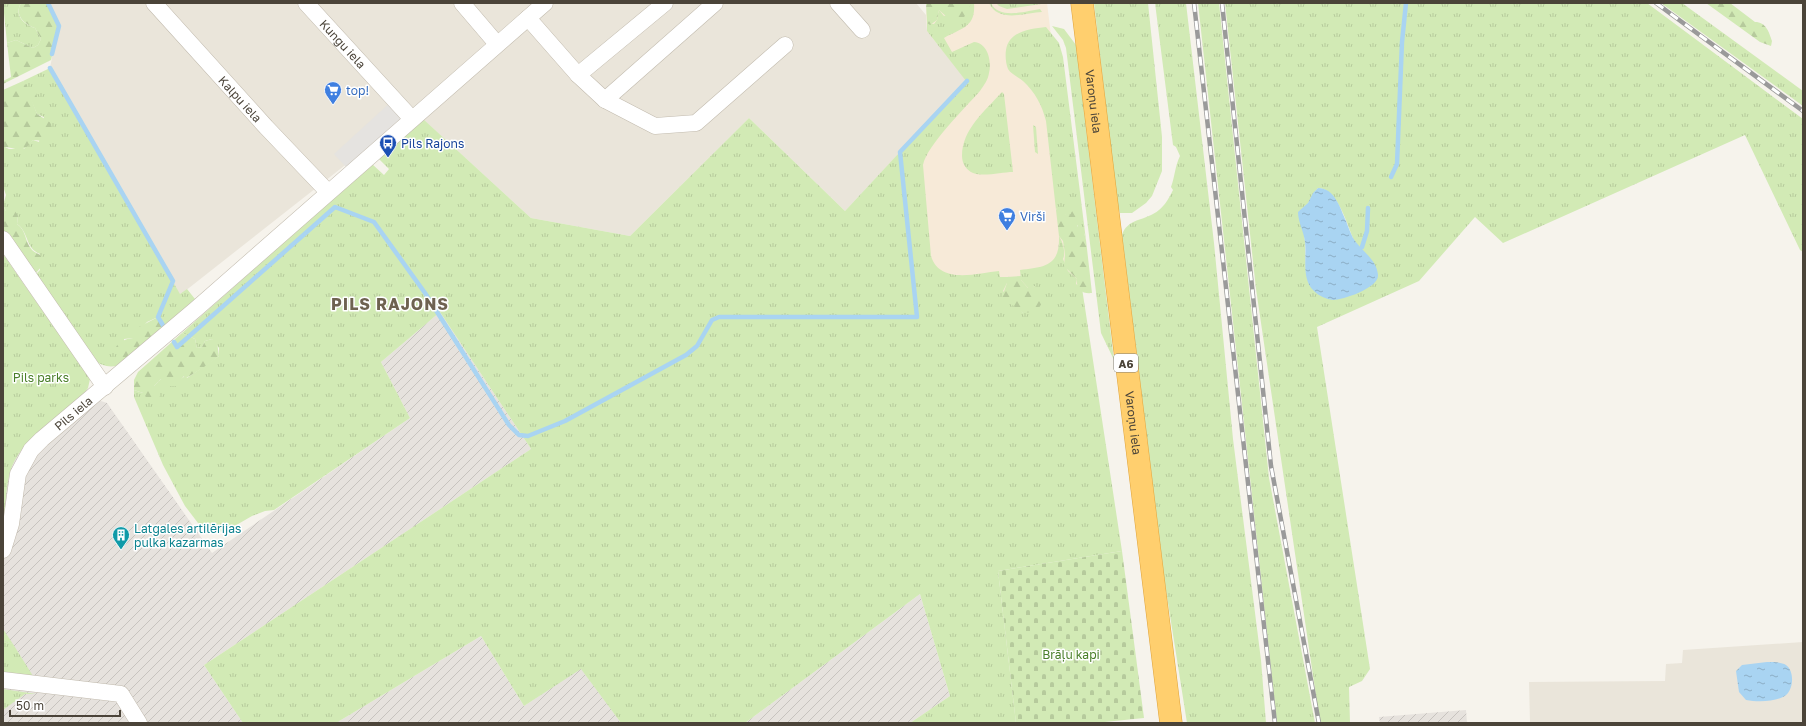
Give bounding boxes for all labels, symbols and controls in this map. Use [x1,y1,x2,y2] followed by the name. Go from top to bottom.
[317,16,369,71] street label: Kungu iela
[1083,68,1106,134] street label: Varoņu iela
[216,72,265,125] street label: Kalpu iela
[323,80,343,105] supermarket icon: top!
[346,83,369,98] place label: top!
[378,133,398,158] bus stop icon: Pils Rajons
[401,136,464,151] place label: Pils Rajons
[997,206,1017,231] supermarket icon: Virši
[1020,209,1046,224] place label: Virši
[331,294,449,314] district label: PILS RAJONS
[1114,354,1138,372] road number: A6
[13,370,69,385] park label: Pils parks
[1123,390,1145,456] street label: Varoņu iela
[51,393,95,433] street label: Pils iela
[134,521,241,550] place label: Latgales artilērijas pulka kazarmas
[111,525,131,550] building icon: Latgales artilērijas pulka kazarmas
[1042,647,1100,662] park label: Brāļu kapi
[10,692,120,718] scale bar
[16,698,44,713] text: 50 m

